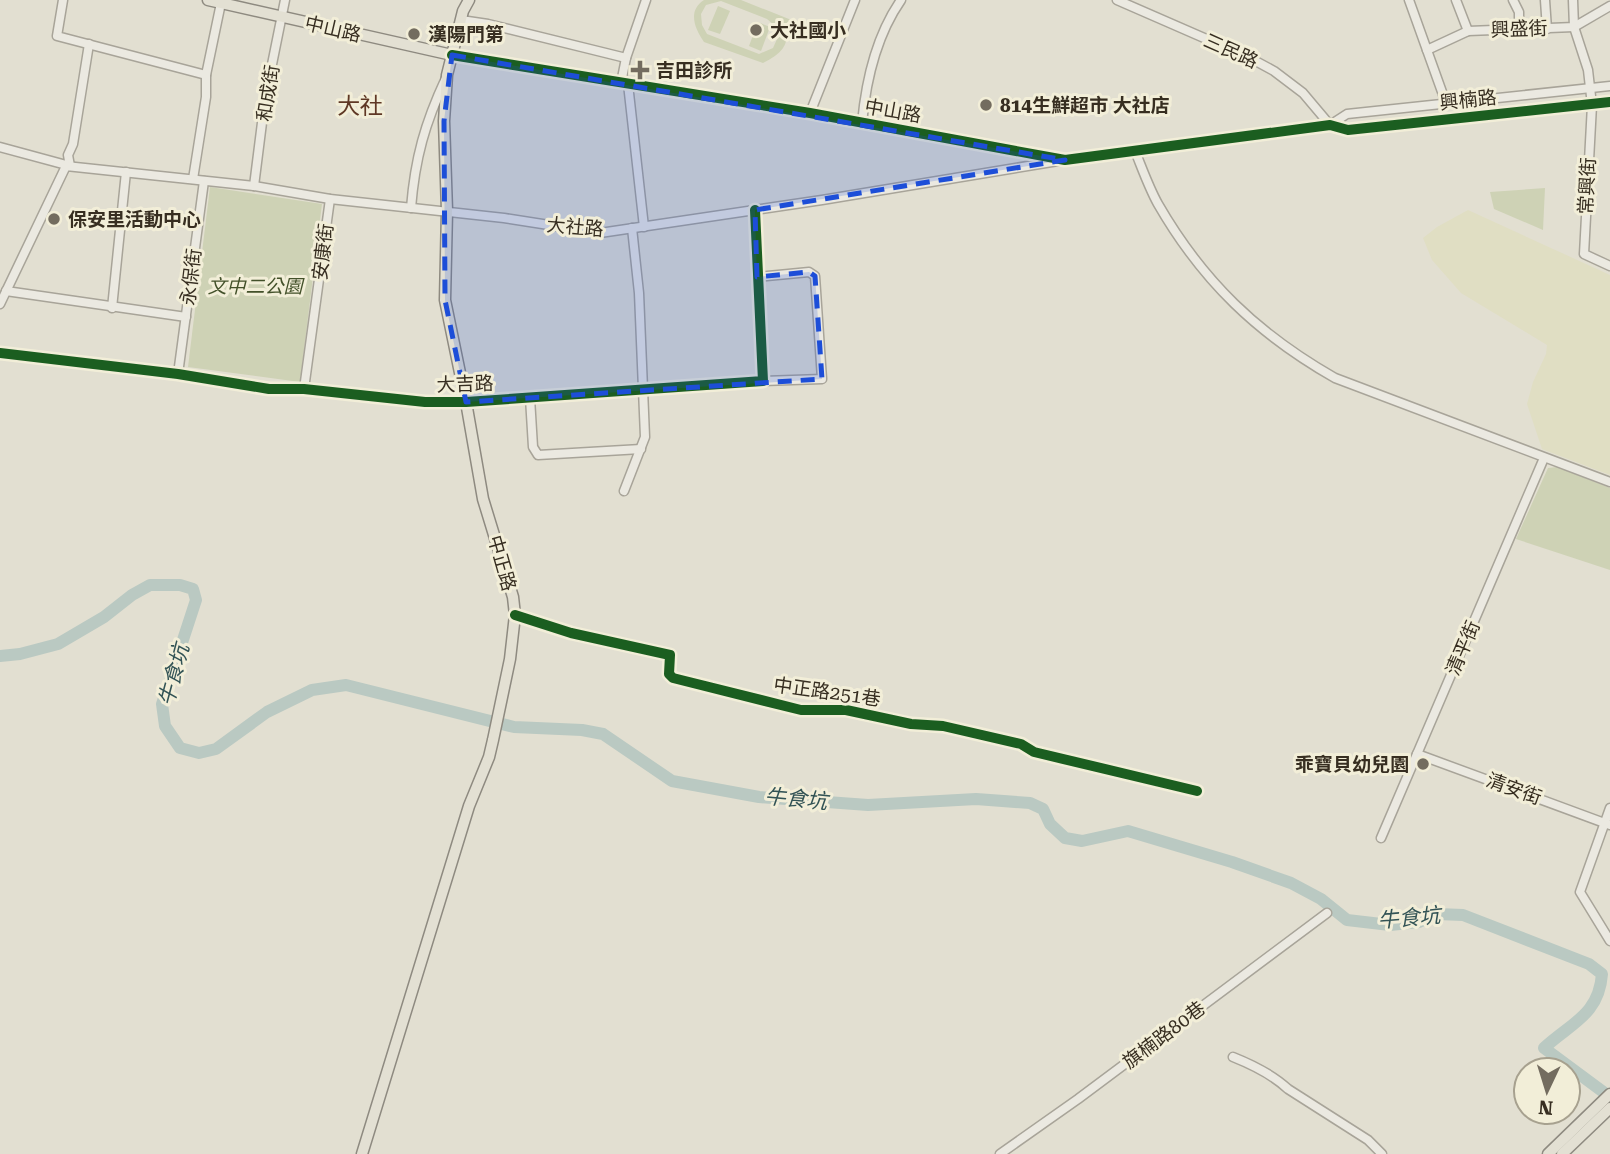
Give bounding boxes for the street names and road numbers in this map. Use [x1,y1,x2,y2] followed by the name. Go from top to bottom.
[303,11,363,47] street label: 中山路
[1490,17,1548,41] street label: 興盛街
[1200,29,1262,73] street label: 三民路
[252,63,284,123] street label: 和成街
[1438,86,1498,114] street label: 興楠路
[863,95,923,127] street label: 中山路
[1574,157,1600,215] street label: 常興街
[546,213,604,241] street label: 大社路
[308,222,338,282] street label: 安康街
[176,247,206,307] street label: 永保街
[436,372,494,396] street label: 大吉路
[483,532,521,594] street label: 中正路
[1441,617,1485,679] street label: 清平街
[772,673,882,711] street label: 中正路251巷
[1483,768,1545,810] street label: 清安街
[1118,997,1210,1073] street label: 旗楠路80巷

